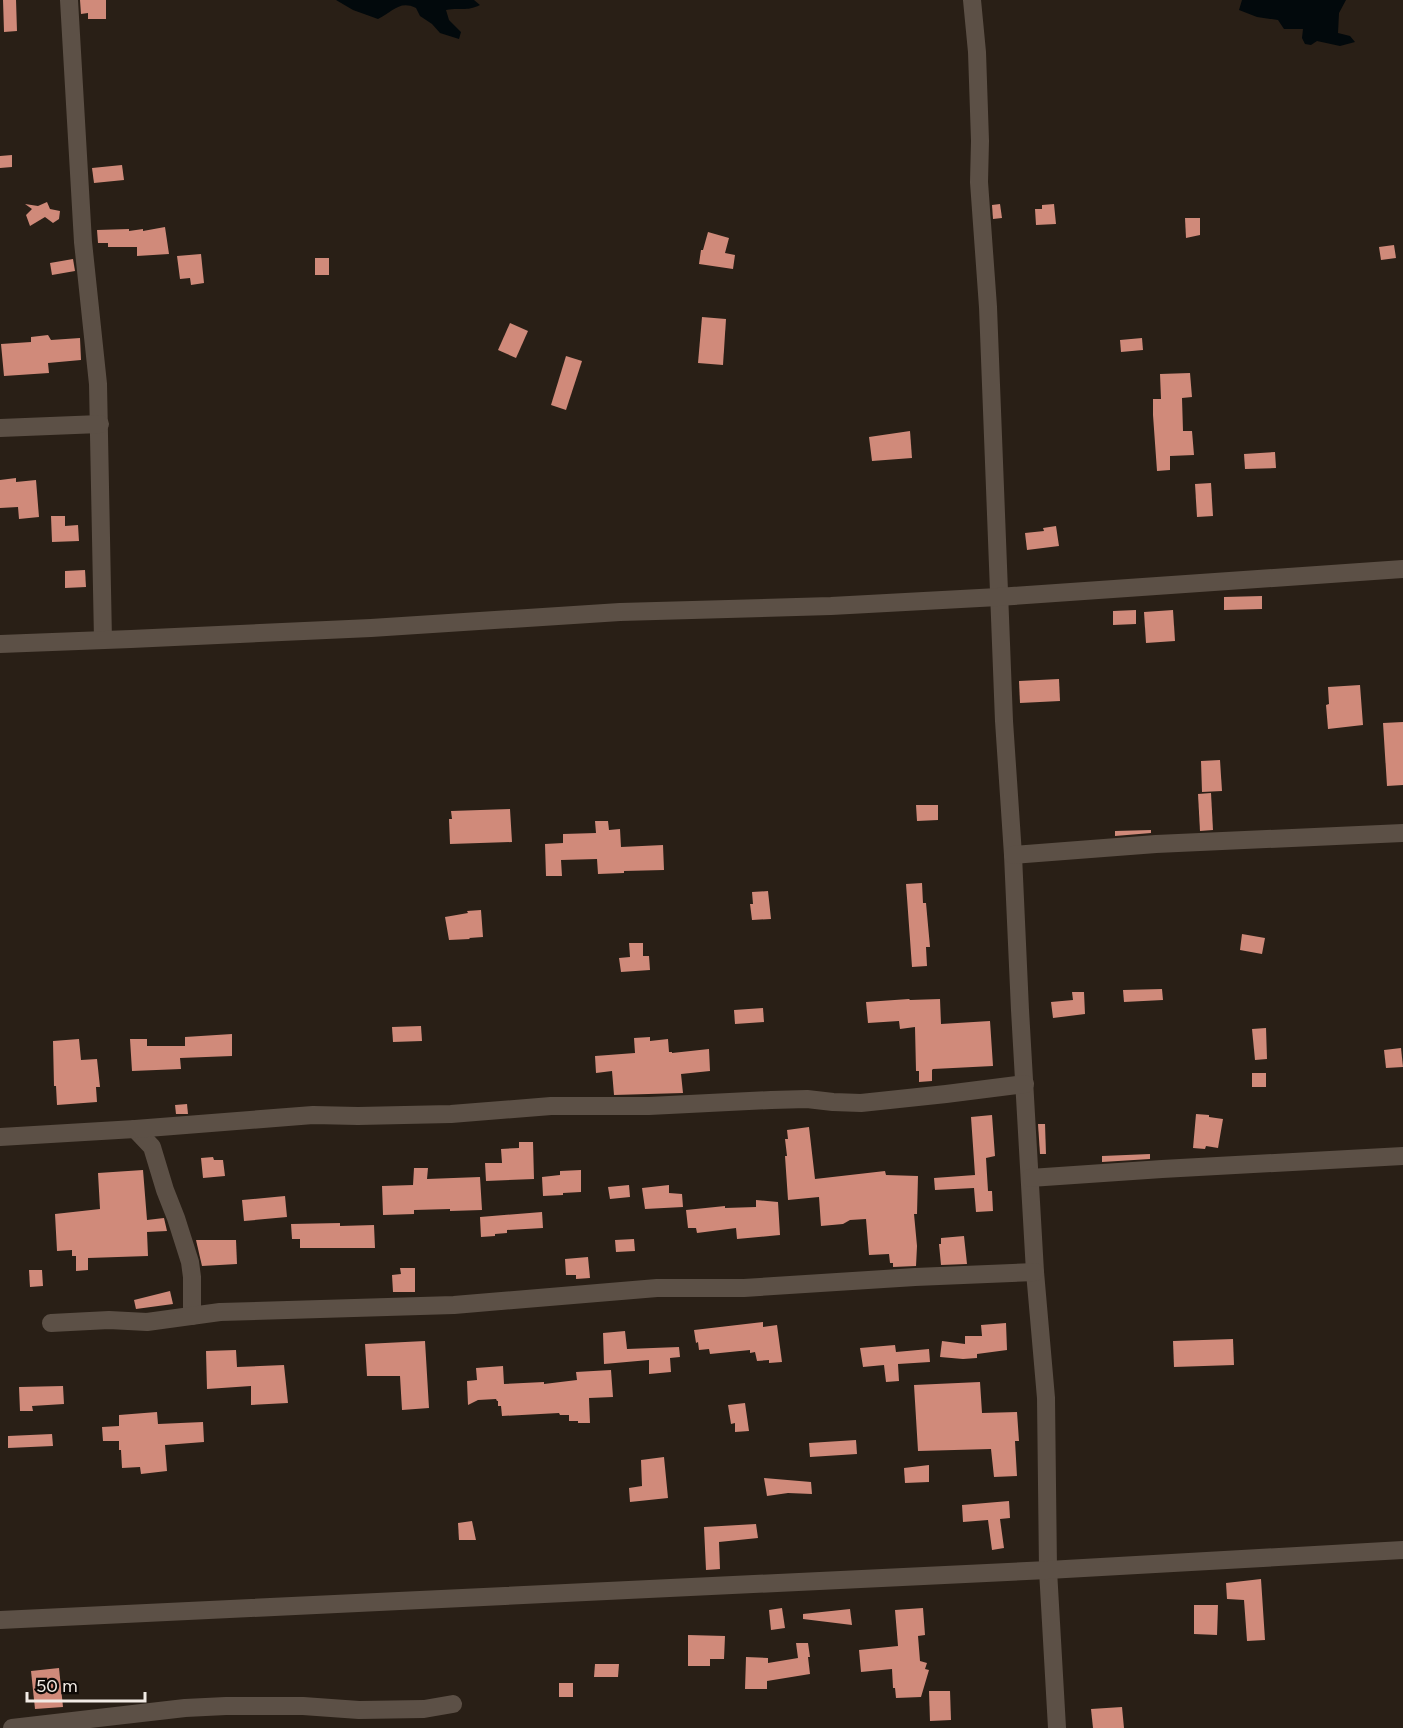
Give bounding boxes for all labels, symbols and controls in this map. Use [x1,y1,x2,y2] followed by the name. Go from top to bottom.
[27,1665,146,1703] scale bar
[36,1675,78,1697] text: 50 m

